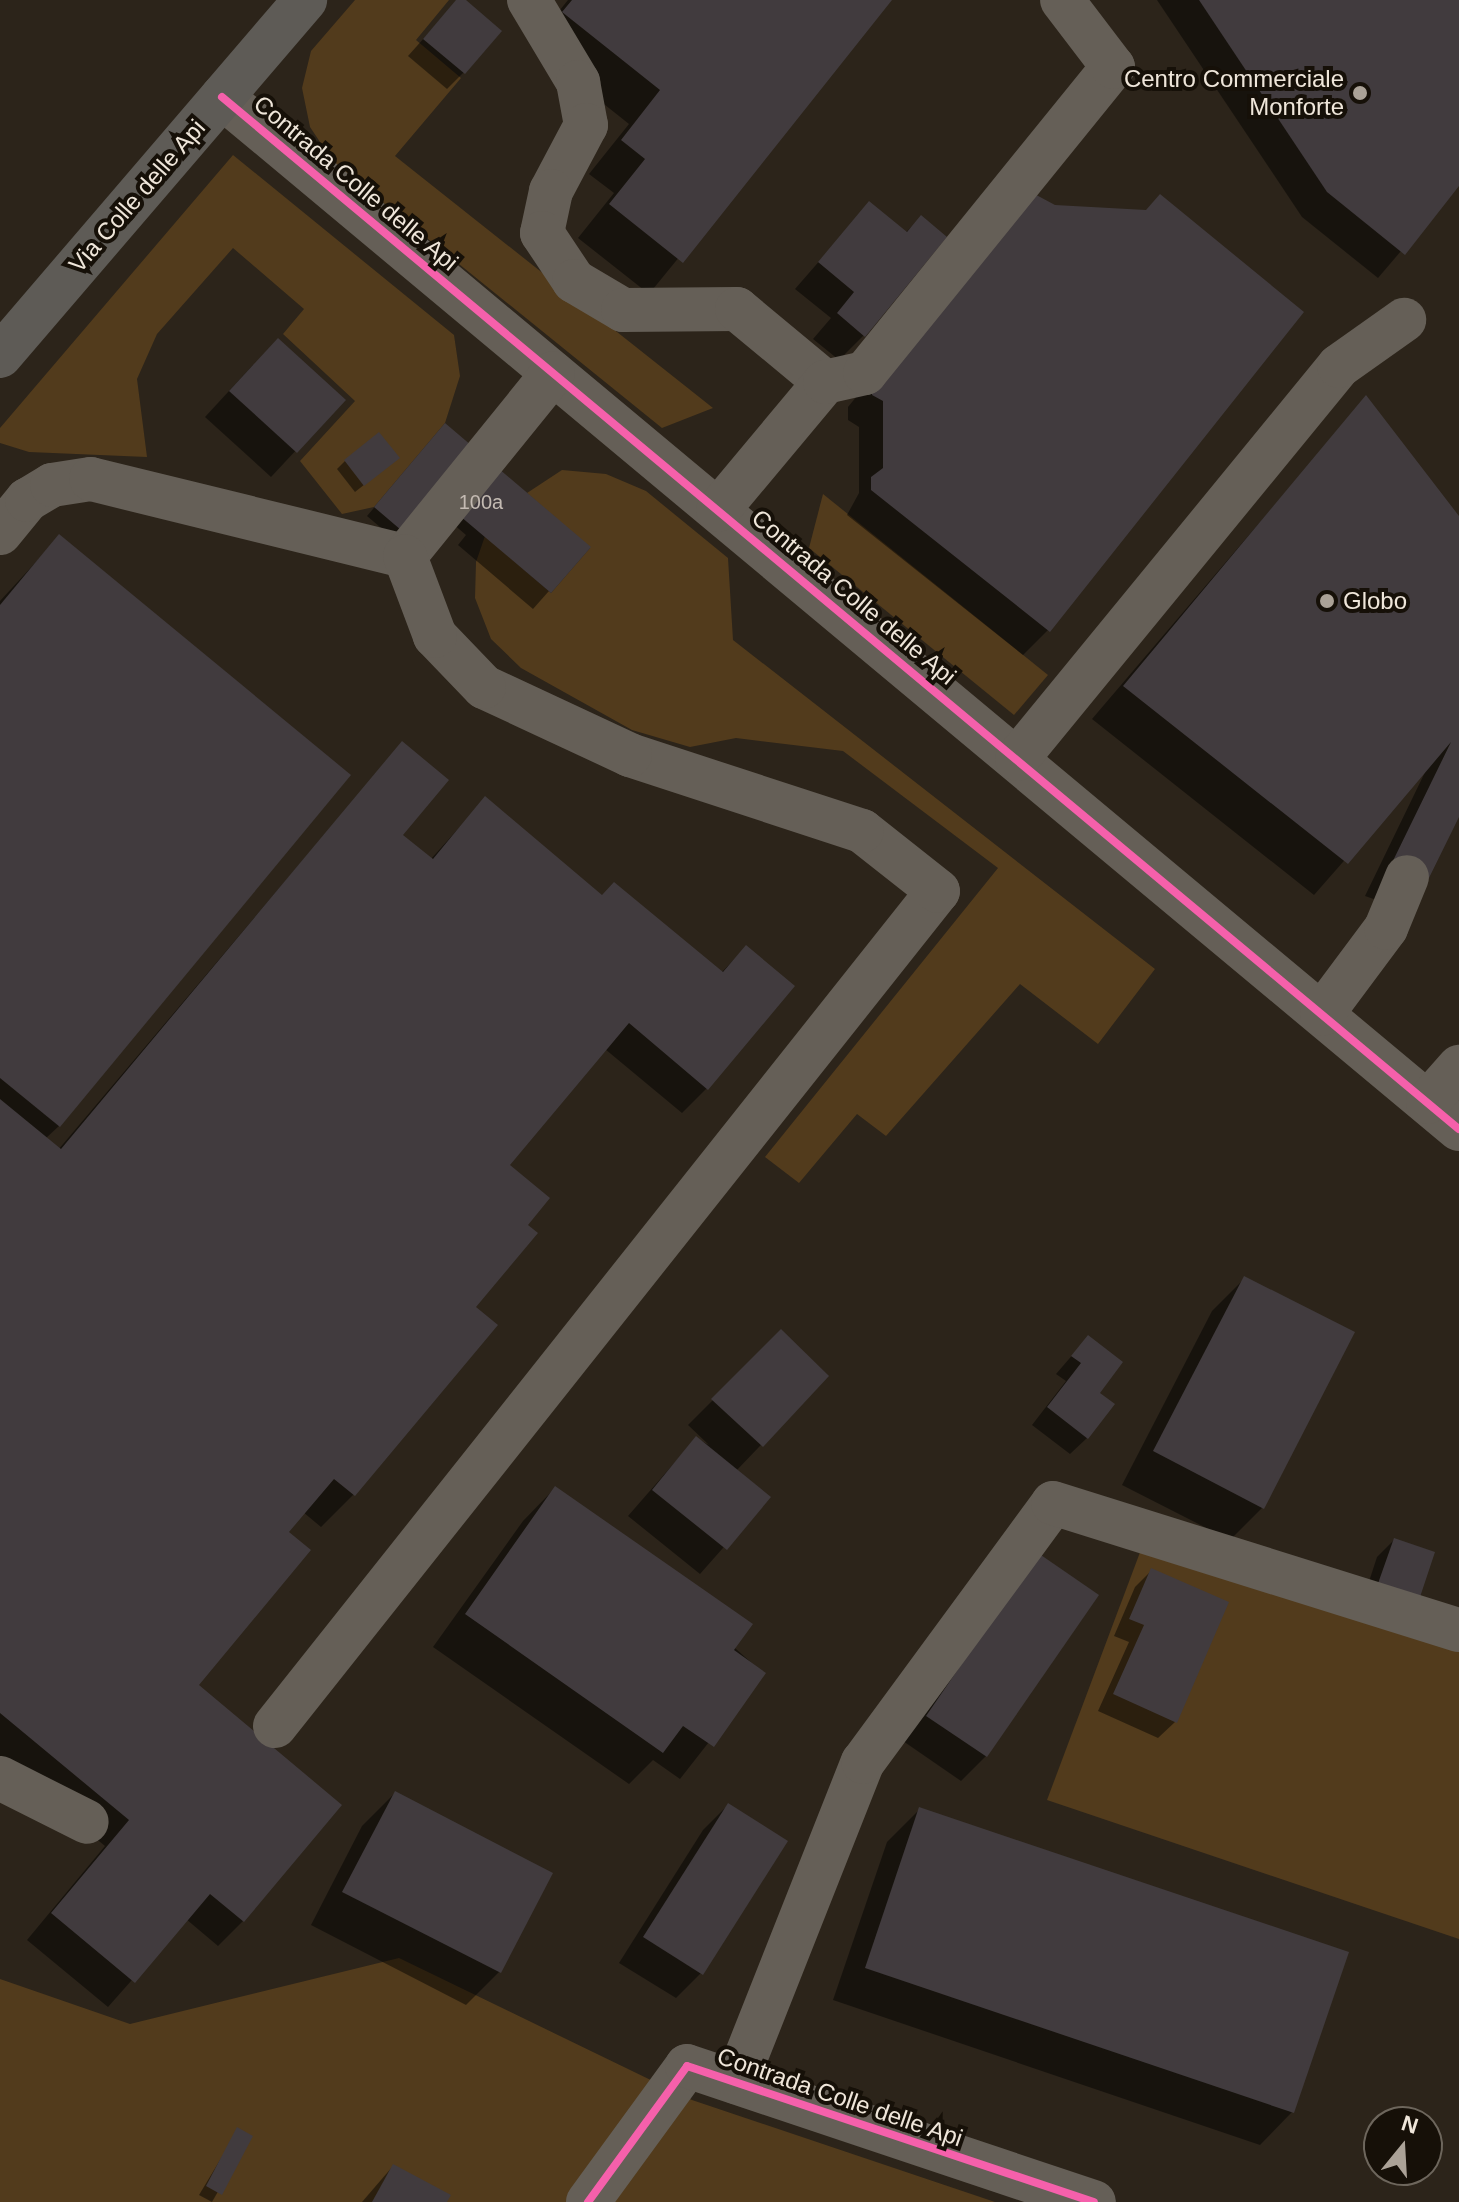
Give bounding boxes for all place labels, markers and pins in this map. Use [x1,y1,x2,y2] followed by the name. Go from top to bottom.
[1124,65,1344,121] place label: Centro Commerciale Monforte
[1351,84,1369,102] marker: Centro Commerciale Monforte
[1343,587,1407,615] place label: Globo
[1318,592,1336,610] marker: Globo

